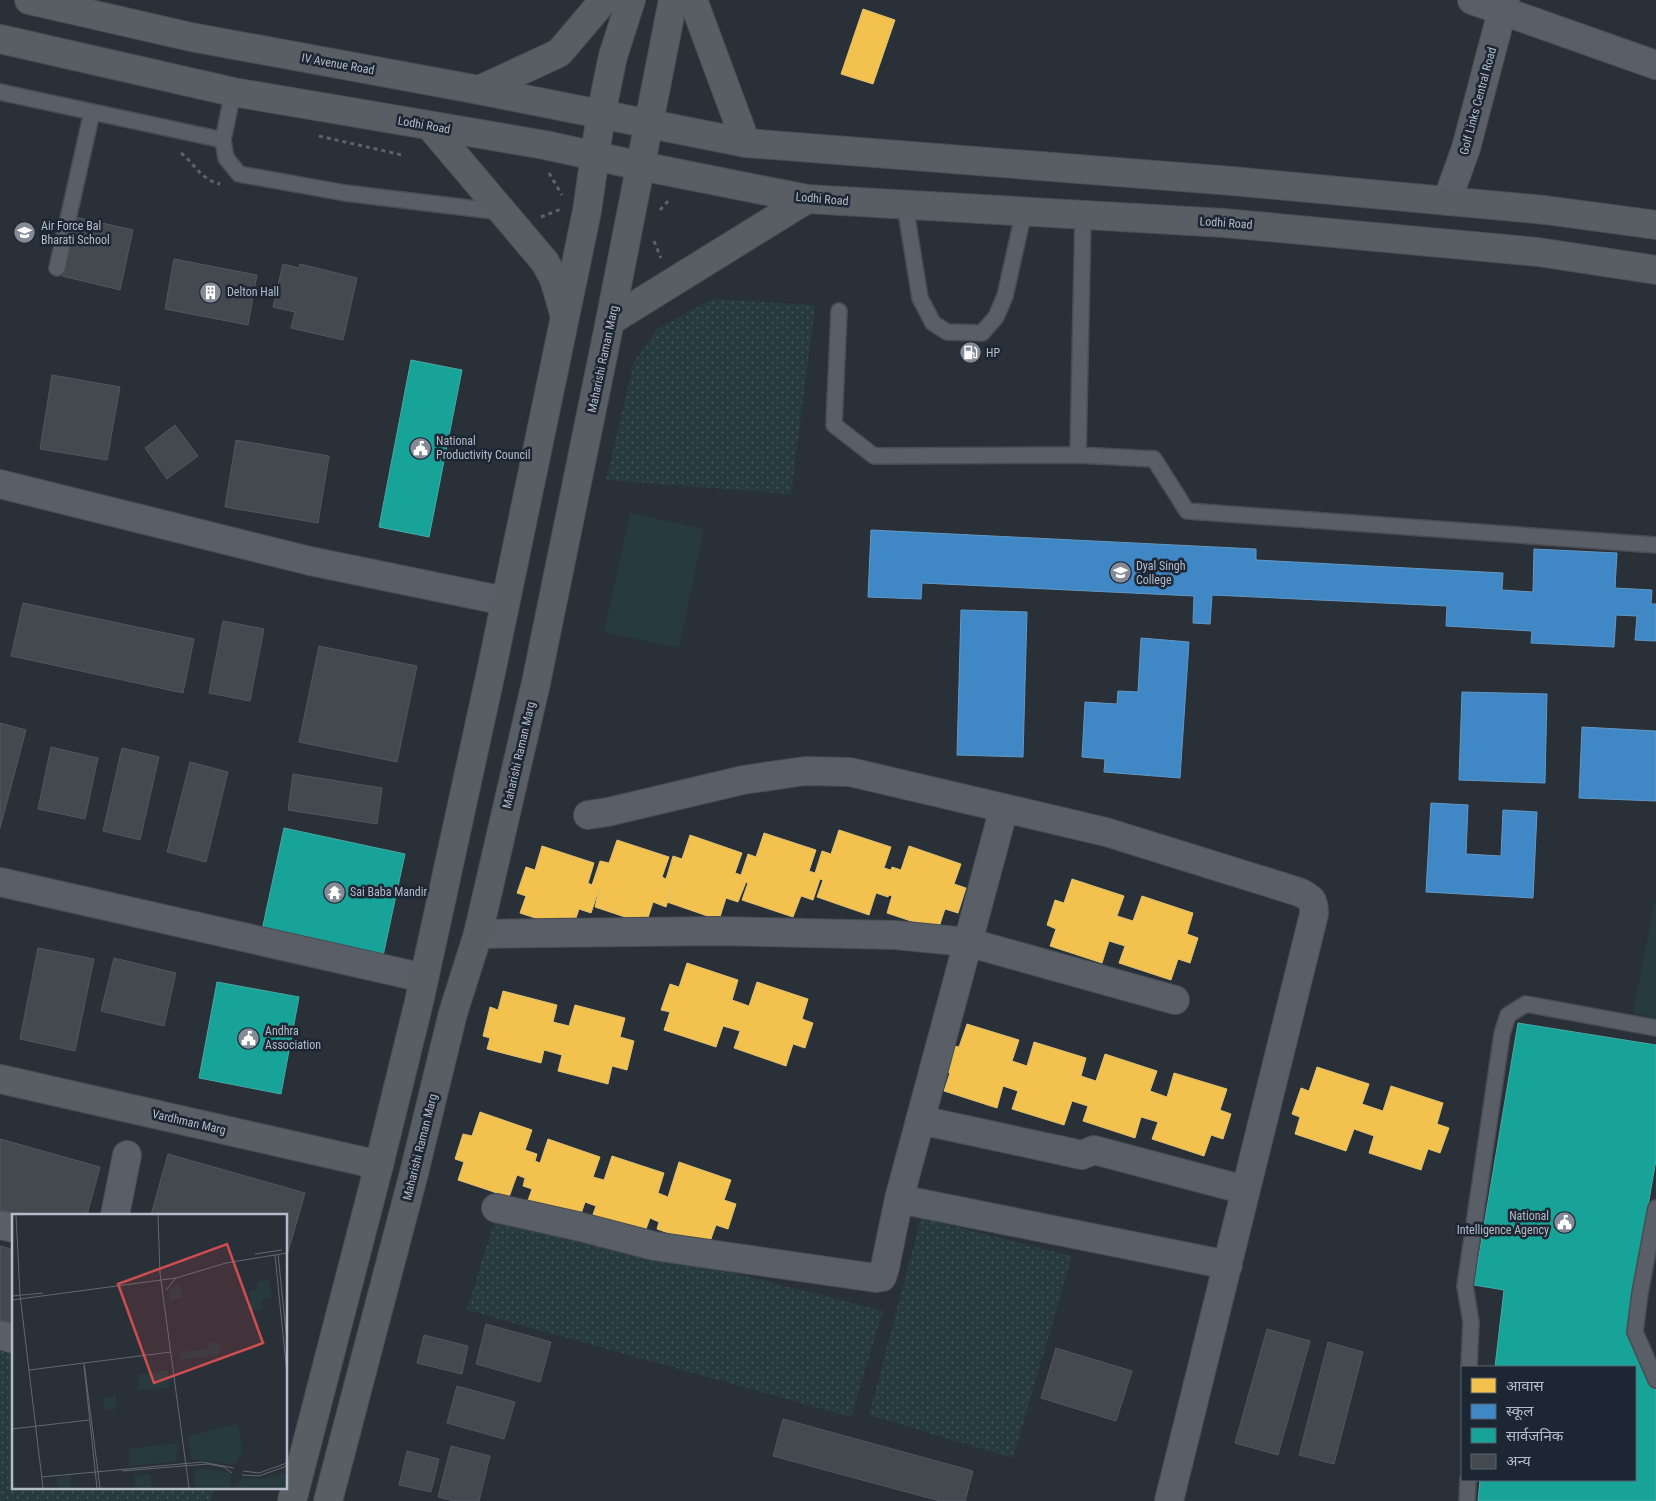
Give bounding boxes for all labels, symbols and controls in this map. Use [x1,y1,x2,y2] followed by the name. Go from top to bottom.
[1457,46,1499,156] street label: Golf Links Central Road
[300,51,376,77] street label: IV Avenue Road
[397,113,451,137] street label: Lodhi Road
[795,190,849,208] street label: Lodhi Road
[1199,214,1253,232] street label: Lodhi Road
[41,219,110,247] place label: Air Force Bal Bharati School
[13,221,37,245] school or university icon: Air Force Bal Bharati School
[199,280,223,304] building icon: Delton Hall
[227,285,279,299] place label: Delton Hall
[585,304,621,414] street label: Maharishi Raman Marg
[958,341,982,365] fuel station icon: HP
[986,346,1000,360] place label: HP
[436,434,531,462] place label: National Productivity Council
[408,436,432,460] public building icon: National Productivity Council
[1136,559,1186,587] place label: Dyal Singh College
[1108,561,1132,585] school or university icon: Dyal Singh College
[500,700,538,810] street label: Maharishi Raman Marg
[322,880,346,904] temple icon: Sai Baba Mandir
[350,885,428,899] place label: Sai Baba Mandir
[265,1024,321,1052] place label: Andhra Association
[237,1026,261,1050] public building icon: Andhra Association
[400,1092,440,1202] street label: Maharishi Raman Marg
[151,1107,227,1137] street label: Vardhman Marg
[1457,1209,1549,1237] place label: National Intelligence Agency
[1553,1211,1577,1235] public building icon: National Intelligence Agency
[12,1214,288,1488] inset map
[1461,1366,1636,1481] legend
[1506,1377,1545,1395] text: आवास
[1506,1402,1534,1421] text: स्कूल
[1506,1427,1564,1445] text: सार्वजनिक
[1506,1452,1531,1470] text: अन्य

